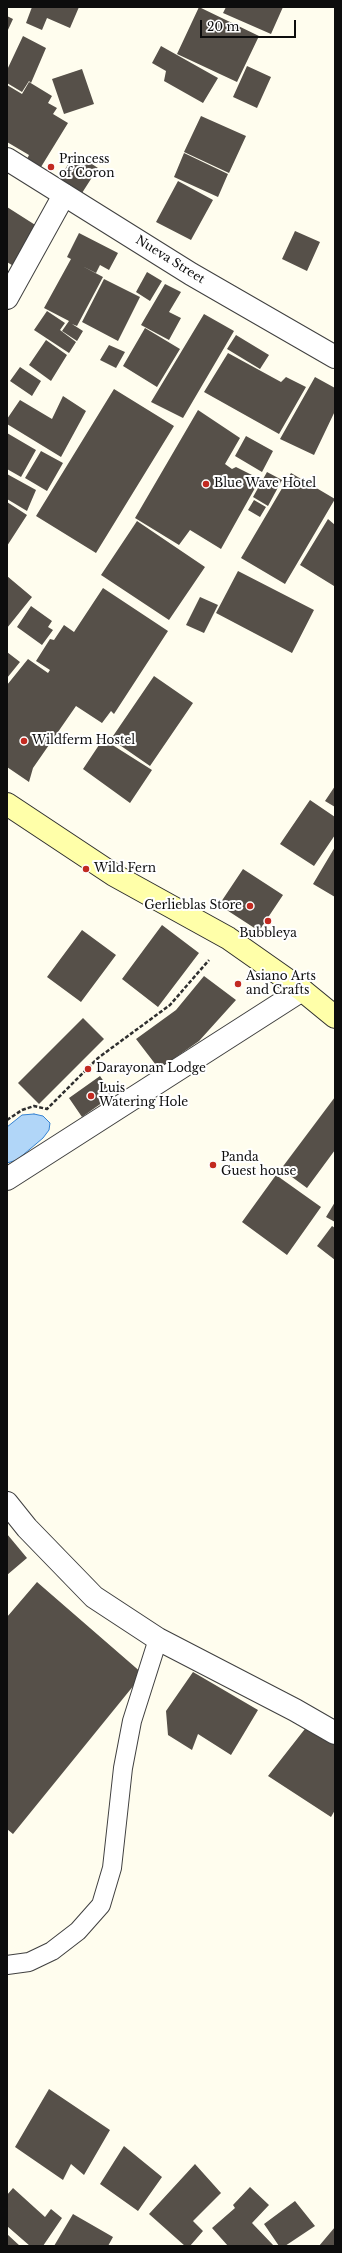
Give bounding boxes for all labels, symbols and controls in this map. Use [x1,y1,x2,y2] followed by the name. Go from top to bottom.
[202,12,298,38] scale bar
[207,19,239,34] text: 20 m
[59,153,114,181] place label: Princess of Coron
[46,162,56,172] marker: Princess of Coron
[133,233,207,287] street label: Nueva Street
[214,477,316,491] place label: Blue Wave Hotel
[201,479,211,489] marker: Blue Wave Hotel
[32,734,135,748] place label: Wildferm Hostel
[19,736,29,746] marker: Wildferm Hostel
[94,862,156,876] place label: Wild Fern
[81,864,91,874] marker: Wild Fern
[144,899,242,913] place label: Gerlieblas Store
[245,901,255,911] marker: Gerlieblas Store
[263,916,273,926] marker: Bubbleya
[239,927,297,941] place label: Bubbleya
[246,970,316,998] place label: Asiano Arts and Crafts
[233,979,243,989] marker: Asiano Arts and Crafts
[96,1062,206,1076] place label: Darayonan Lodge
[83,1064,93,1074] marker: Darayonan Lodge
[99,1082,188,1110] place label: Luis Watering Hole
[86,1091,96,1101] marker: Luis Watering Hole
[221,1151,296,1179] place label: Panda Guest house
[208,1160,218,1170] marker: Panda Guest house

